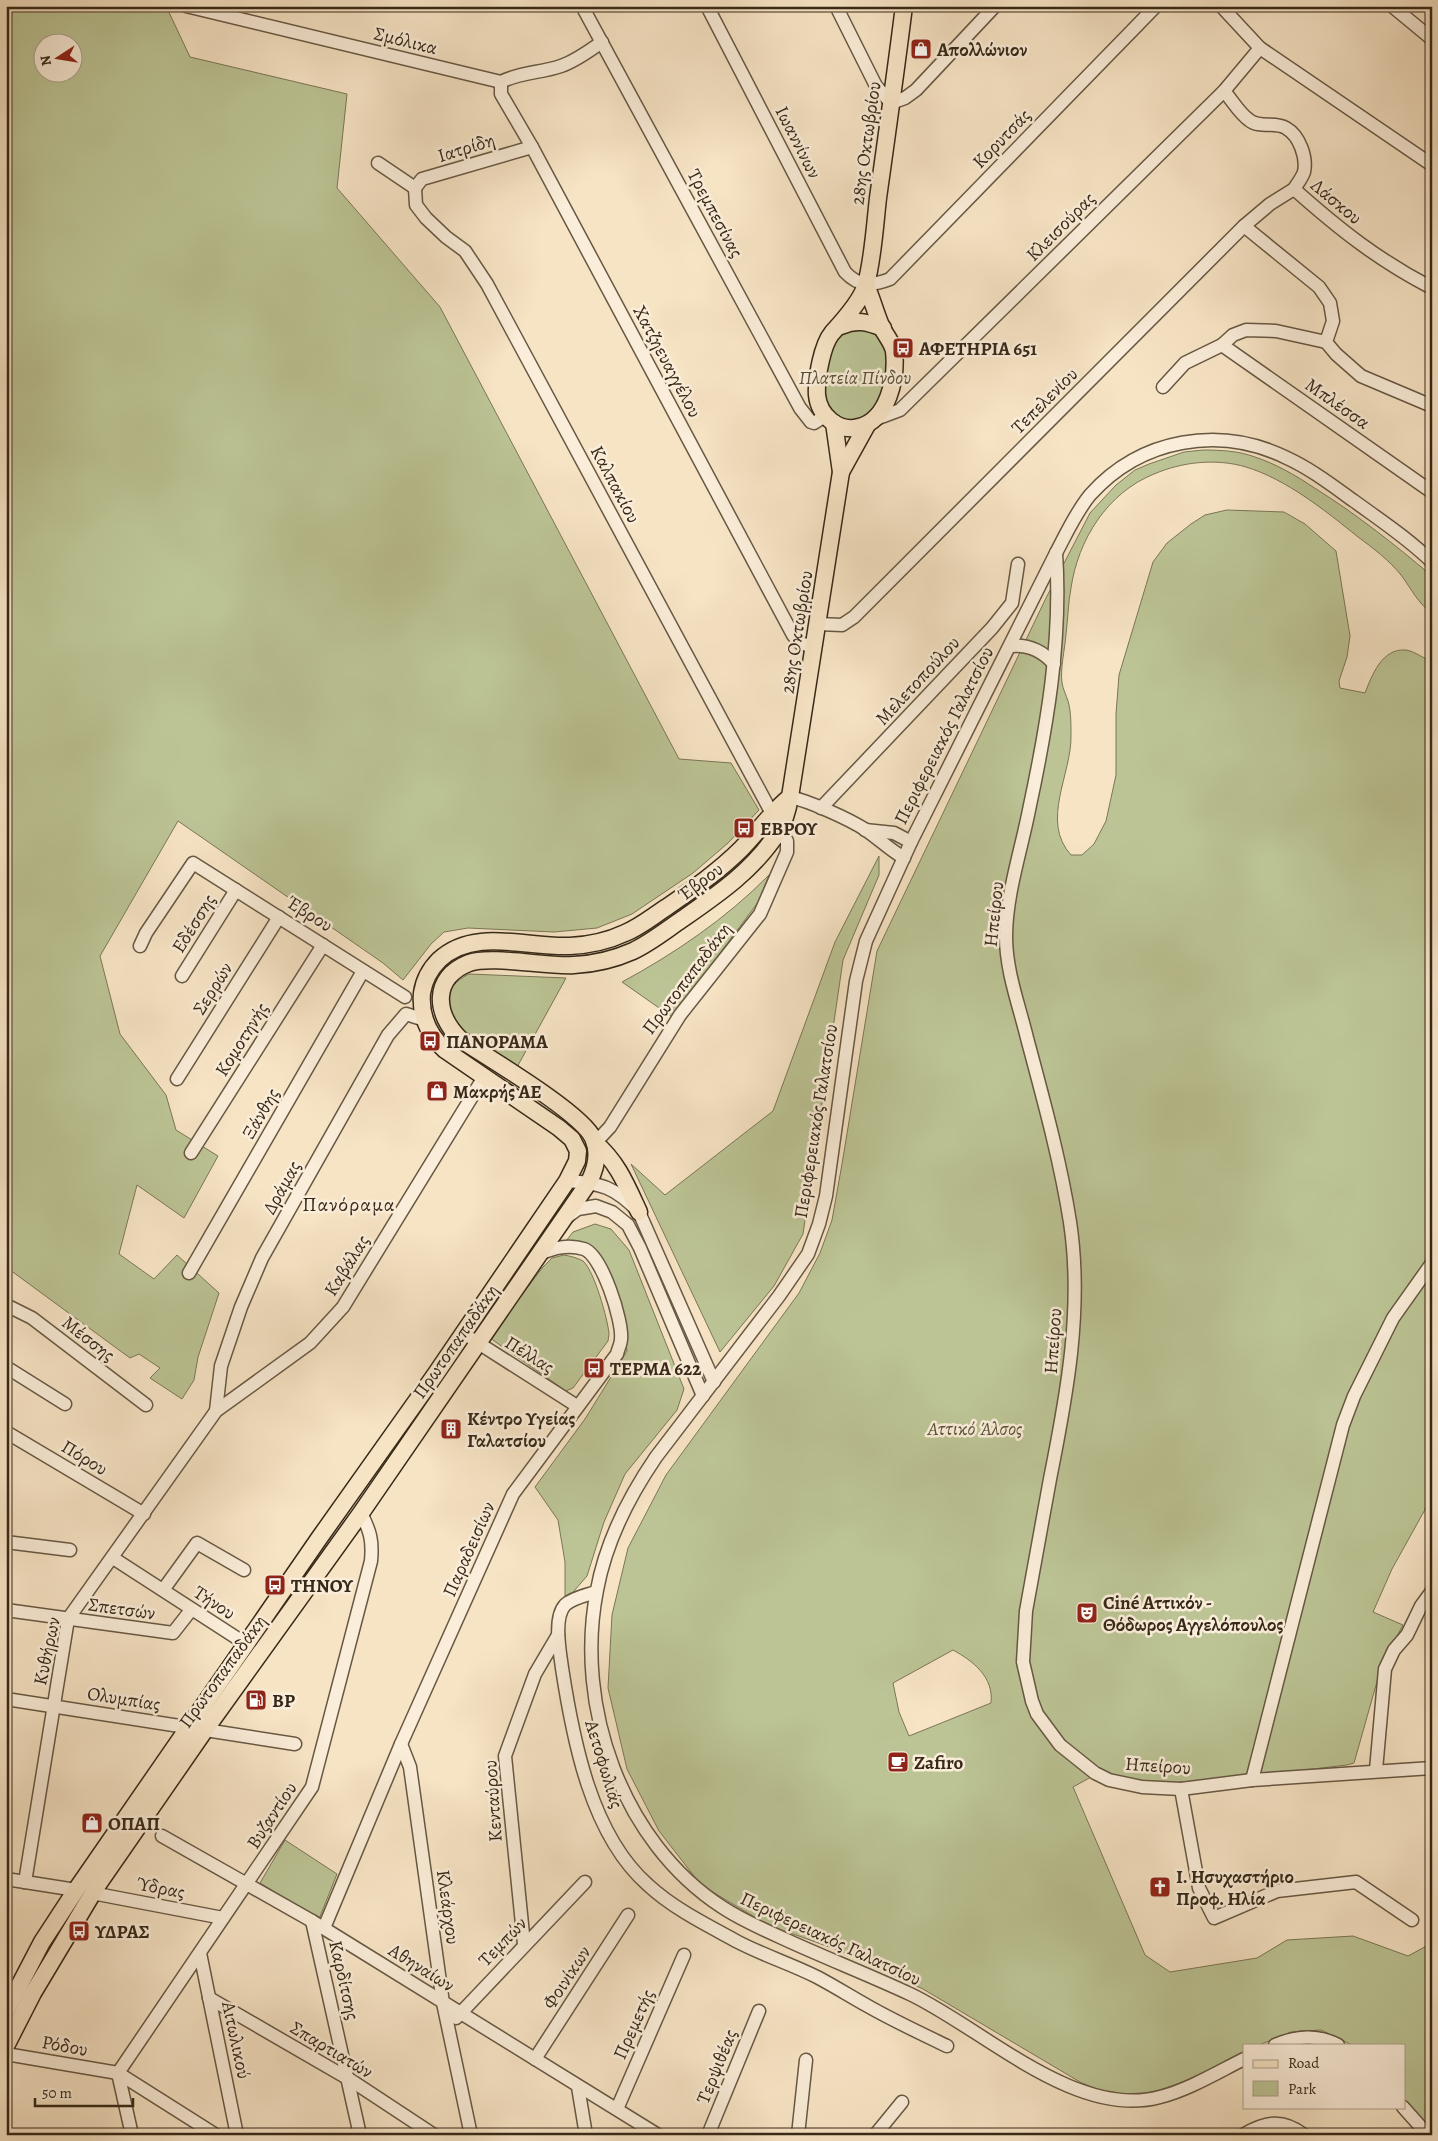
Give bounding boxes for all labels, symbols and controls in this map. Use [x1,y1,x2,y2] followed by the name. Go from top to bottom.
[371,21,440,61] street label: Σμόλικα
[32,32,82,82] north arrow
[909,37,933,61] shop icon: Απολλώνιον
[936,37,1027,63] place label: Απολλώνιον
[35,54,56,68] text: N
[844,80,888,207] street label: 28ης Οκτωβρίου
[769,102,828,183] street label: Ιωαννίνων
[967,103,1037,174] street label: Κορυτσάς
[434,127,498,169] street label: Ιατρίδη
[681,164,749,263] street label: Τρεμπεσίνας
[1304,172,1367,231] street label: Λάσκου
[1020,186,1101,267] street label: Κλεισούρας
[627,301,708,422] street label: Χατζηευαγγέλου
[891,336,915,360] bus stop icon: ΑΦΕΤΗΡΙΑ 651
[918,336,1037,362] place label: ΑΦΕΤΗΡΙΑ 651
[1006,362,1084,440] street label: Τεπελενίου
[799,365,911,391] park label: Πλατεία Πίνδου
[1300,372,1375,436] street label: Μπλέσσα
[584,441,646,528] street label: Καλπακίου
[774,569,820,696] street label: 28ης Οκτωβρίου
[870,630,966,731] street label: Μελετοπούλου
[888,642,1000,829] street label: Περιφερειακός Γαλατσίου
[732,816,756,840] bus stop icon: ΕΒΡΟΥ
[760,816,818,842] place label: ΕΒΡΟΥ
[673,856,729,907] street label: Έβρου
[978,880,1010,948] street label: Ηπείρου
[166,889,222,958] street label: Εδέσσης
[281,889,338,938] street label: Έβρου
[636,917,738,1040] street label: Πρωτοπαπαδάκη
[187,957,239,1020] street label: Σερρών
[209,998,275,1081] street label: Κομοτηνής
[788,1022,844,1220] street label: Περιφερειακός Γαλατσίου
[418,1029,442,1053] bus stop icon: ΠΑΝΟΡΑΜΑ
[446,1029,549,1055] place label: ΠΑΝΟΡΑΜΑ
[425,1079,449,1103] shop icon: Μακρής ΑΕ
[453,1079,542,1105] place label: Μακρής ΑΕ
[236,1083,286,1144] street label: Ξάνθης
[257,1156,307,1219] street label: Δράμας
[302,1191,396,1218] district label: Πανόραμα
[318,1230,376,1301] street label: Καβάλας
[407,1279,505,1404] street label: Πρωτοπαπαδάκη
[1038,1307,1068,1375] street label: Ηπείρου
[56,1310,120,1368] street label: Μέσσης
[500,1330,559,1380] street label: Πέλλας
[582,1356,606,1380] bus stop icon: ΤΕΡΜΑ 622
[610,1356,701,1382] place label: ΤΕΡΜΑ 622
[467,1406,576,1454] place label: Κέντρο Υγείας Γαλατσίου
[927,1416,1022,1442] park label: Αττικό Άλσος
[439,1417,463,1441] building icon: Κέντρο Υγείας Γαλατσίου
[56,1434,113,1482] street label: Πόρου
[436,1498,502,1601] street label: Παραδεισίων
[263,1573,287,1597] bus stop icon: ΤΗΝΟΥ
[291,1573,354,1599] place label: ΤΗΝΟΥ
[188,1580,240,1626] street label: Τήνου
[1103,1590,1283,1638] place label: Ciné Αττικόν - Θόδωρος Αγγελόπουλος
[87,1591,157,1627] street label: Σπετσών
[1075,1601,1099,1625] theatre icon: Ciné Αττικόν - Θόδωρος Αγγελόπουλος
[173,1610,273,1734] street label: Πρωτοπαπαδάκη
[27,1615,67,1688] street label: Κυθήρων
[85,1680,162,1718] street label: Ολυμπίας
[244,1688,268,1712] fuel station icon: BP
[272,1688,295,1714] place label: BP
[578,1716,630,1812] street label: Αετοφωλιάς
[886,1750,910,1774] cafe icon: Zafiro
[914,1750,964,1776] place label: Zafiro
[1124,1751,1192,1781] street label: Ηπείρου
[477,1759,509,1843] street label: Κενταύρου
[240,1777,303,1854] street label: Βυζαντίου
[80,1811,104,1835] shop icon: ΟΠΑΠ
[108,1811,160,1837] place label: ΟΠΑΠ
[1176,1864,1294,1912] place label: Ι. Ησυχαστήριο Προφ. Ηλία
[430,1868,466,1946] street label: Κλεάρχου
[135,1871,187,1905] street label: Ύδρας
[1148,1875,1172,1899] church icon: Ι. Ησυχαστήριο Προφ. Ηλία
[736,1886,925,1992] street label: Περιφερειακός Γαλατσίου
[473,1911,533,1972] street label: Τεμπών
[67,1919,91,1943] bus stop icon: ΥΔΡΑΣ
[94,1919,150,1945] place label: ΥΔΡΑΣ
[383,1937,459,1998] street label: Αθηναίων
[322,1938,366,2023] street label: Καρδίτσης
[537,1941,597,2014] street label: Φοινίκων
[607,1985,661,2063] street label: Πρεμετής
[215,1998,257,2081] street label: Αιτωλικού
[285,2015,378,2085] street label: Σπαρτιατών
[690,2025,744,2108] street label: Τερψιθέας
[40,2029,90,2063] street label: Ρόδου
[1243,2044,1406,2108] legend
[1288,2053,1320,2073] text: Road
[35,2076,132,2108] scale bar
[1288,2079,1317,2099] text: Park
[42,2083,72,2103] text: 50 m

